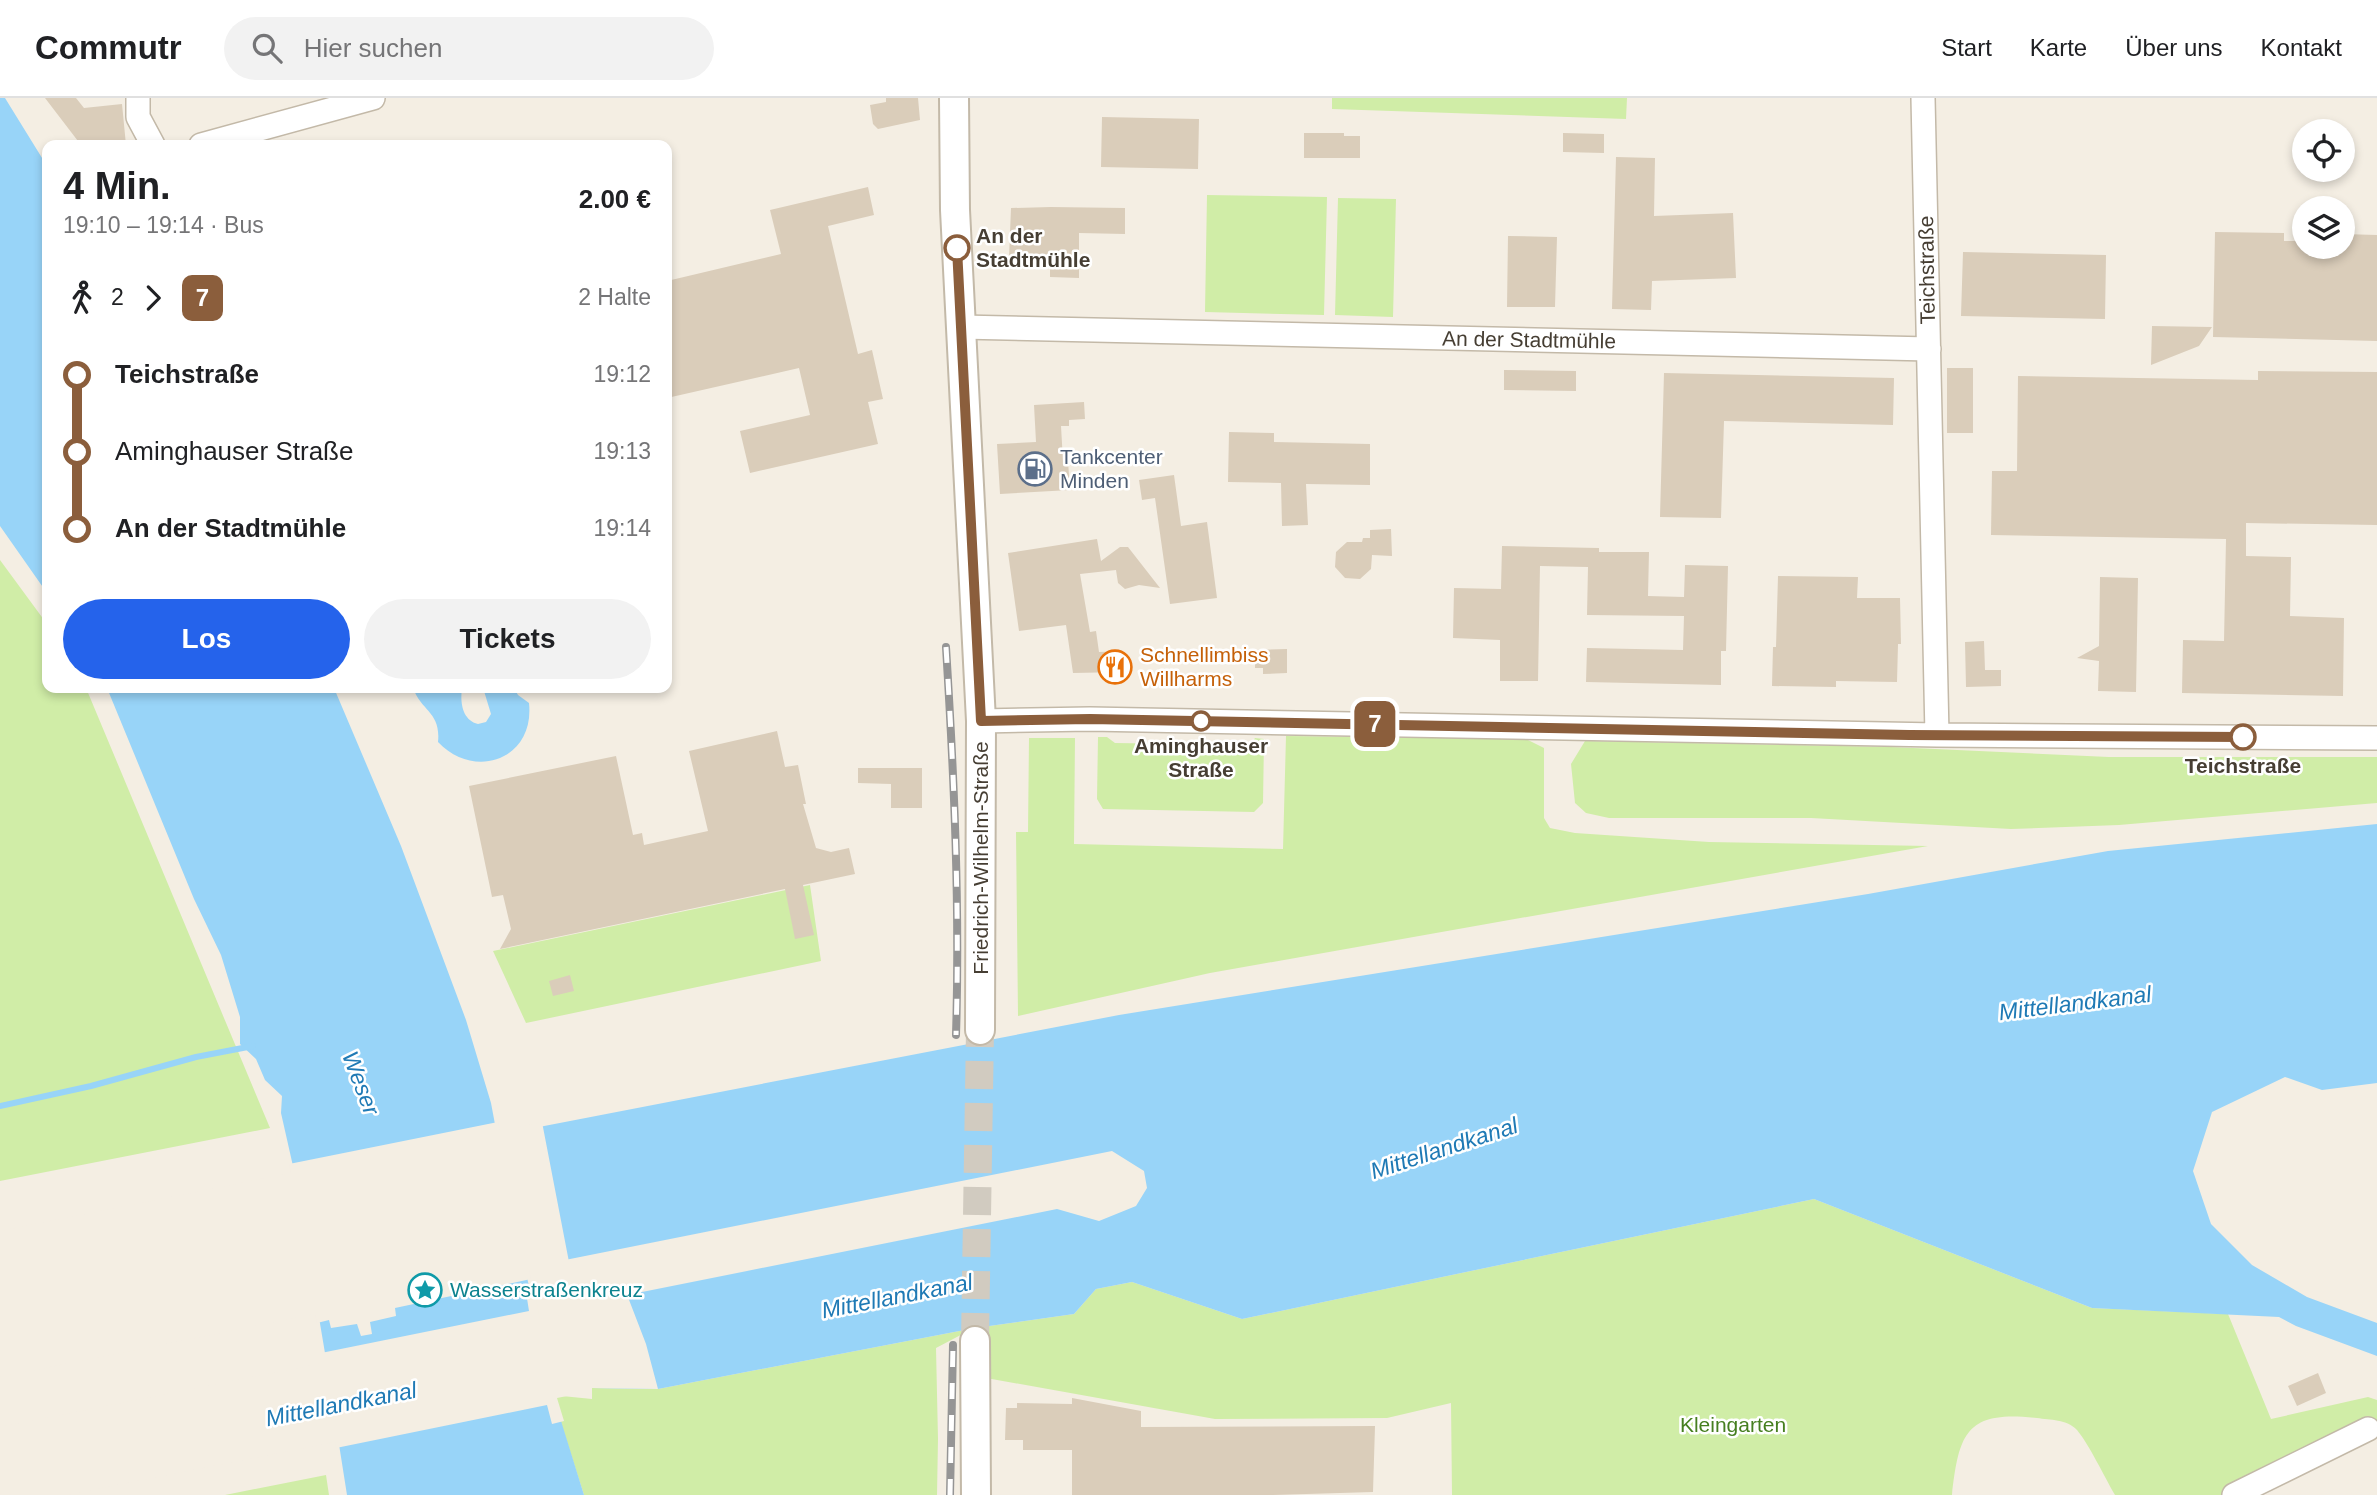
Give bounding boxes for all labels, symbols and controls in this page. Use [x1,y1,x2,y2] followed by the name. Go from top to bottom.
[224,17,714,80] search box
[35,29,182,66] text: Commutr
[248,29,286,67] icon: search
[304,33,442,63] text: Hier suchen
[1941,34,1992,61] text: Start
[2030,34,2087,61] text: Karte
[2125,34,2223,61] text: Über uns
[2261,34,2342,61] text: Kontakt
[2292,119,2355,259] map controls
[2292,119,2355,182] button: locate
[63,165,171,207] text: 4 Min.
[579,184,651,214] text: 2.00 €
[2292,196,2355,259] button: layers
[63,212,264,238] text: 19:10 – 19:14 · Bus
[1914,216,1939,324] street label: Teichstraße
[976,224,1090,271] place label: An der Stadtmühle
[944,235,970,261] marker: An der Stadtmühle
[63,279,101,317] icon: walk
[134,279,172,317] icon: forward
[111,284,124,310] text: 2
[196,284,209,311] text: 7
[578,284,651,310] text: 2 Halte
[1442,326,1616,353] street label: An der Stadtmühle
[115,359,259,389] text: Teichstraße
[593,361,651,387] text: 19:12
[115,436,353,466] text: Aminghauser Straße
[593,438,651,464] text: 19:13
[1060,445,1163,492] place label: Tankcenter Minden
[1016,450,1054,488] fuel station icon: Tankcenter Minden
[115,513,346,543] text: An der Stadtmühle
[593,515,651,541] text: 19:14
[63,599,350,679] button: Los
[364,599,651,679] button: Tickets
[1140,643,1268,690] place label: Schnellimbiss Willharms
[1096,648,1134,686] restaurant icon: Schnellimbiss Willharms
[1352,701,1398,747] line badge: 7
[1368,710,1382,737] text: 7
[1191,711,1211,731] marker: Aminghauser Straße
[2230,724,2256,750] marker: Teichstraße
[1134,734,1268,781] place label: Aminghauser Straße
[969,741,992,975] street label: Friedrich-Wilhelm-Straße
[2185,754,2301,777] place label: Teichstraße
[1997,981,2154,1025] water label: Mittellandkanal
[337,1048,385,1120] water label: Weser
[1367,1112,1522,1184] water label: Mittellandkanal
[819,1268,976,1323] water label: Mittellandkanal
[406,1271,444,1309] place icon: Wasserstraßenkreuz
[450,1278,643,1301] place label: Wasserstraßenkreuz
[263,1376,420,1431] water label: Mittellandkanal
[1680,1413,1786,1436] park label: Kleingarten

